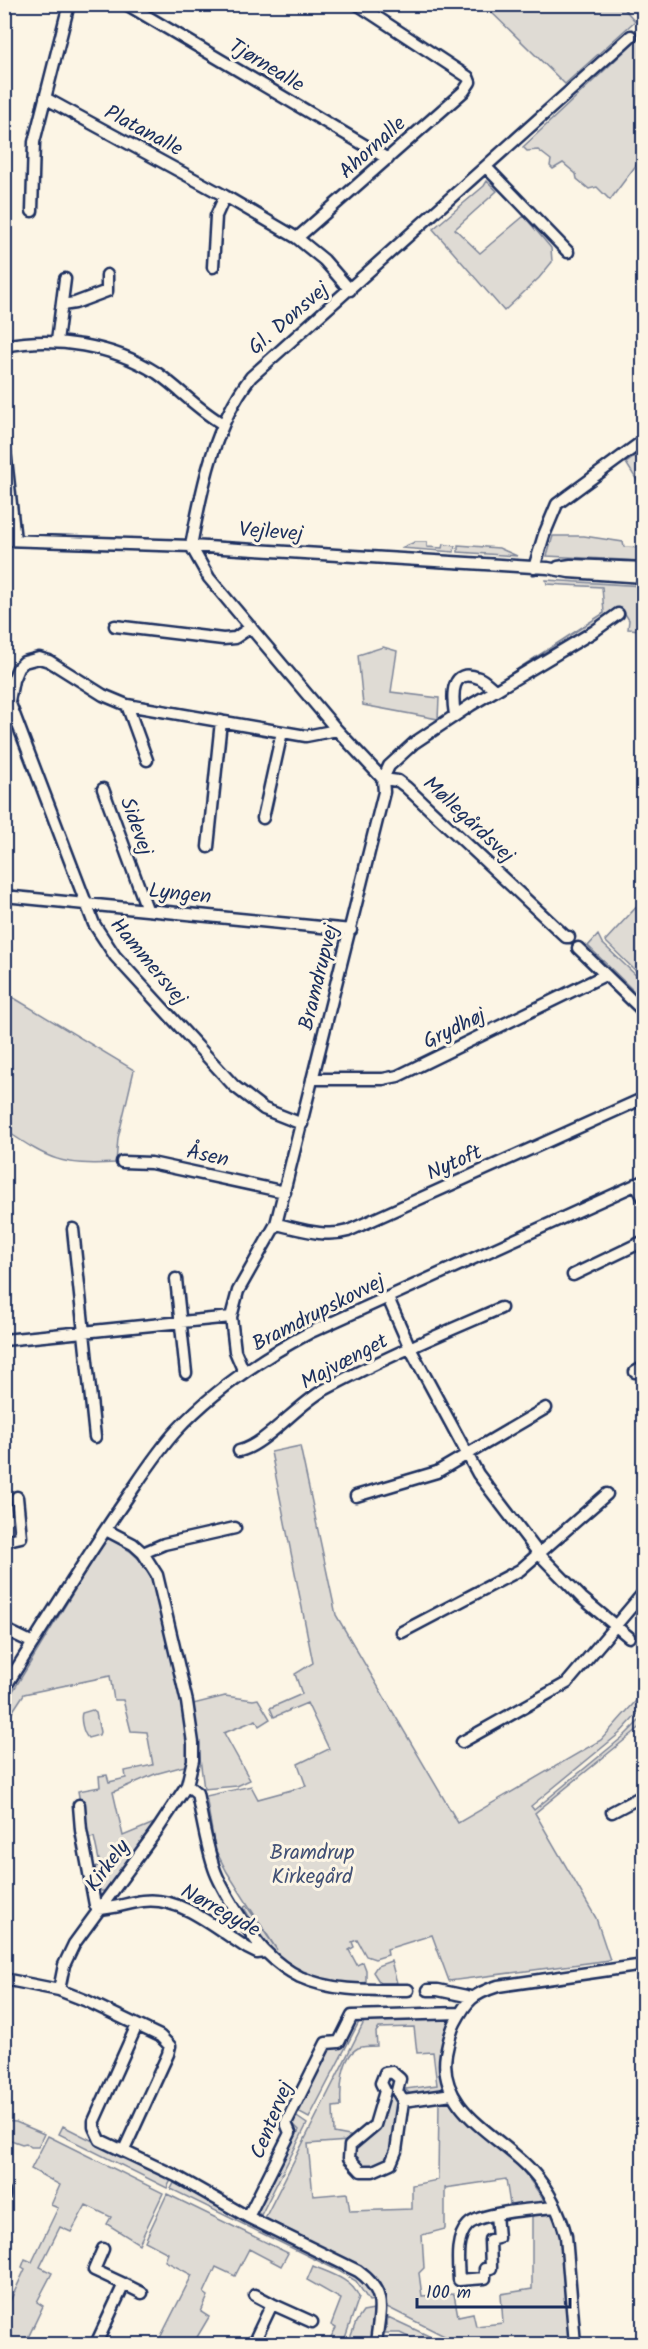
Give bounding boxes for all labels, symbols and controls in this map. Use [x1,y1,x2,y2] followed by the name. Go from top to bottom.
[222,31,311,102] street label: Tjørnealle
[98,97,189,166] street label: Platanalle
[332,108,415,188] street label: Ahornalle
[241,274,337,364] street label: Gl. Donsvej
[238,514,305,551] street label: Vejlevej
[414,769,522,872] street label: Møllegårdsvej
[110,793,162,861] street label: Sidevej
[147,875,213,914] street label: Lyngen
[101,911,195,1014] street label: Hammersvej
[290,920,349,1034] street label: Bramdrupvej
[418,1000,492,1059] street label: Grydhøj
[184,1136,232,1177] street label: Åsen
[422,1136,488,1190] street label: Nytoft
[246,1265,391,1361] street label: Bramdrupskovvej
[295,1325,395,1399] street label: Majvænget
[77,1832,139,1899] street label: Kirkely
[270,1837,354,1894] park label: Bramdrup Kirkegård
[174,1876,267,1947] street label: Nørregyde
[242,2076,303,2164] street label: Centervej
[417,2271,570,2309] scale bar
[426,2279,471,2308] text: 100 m

